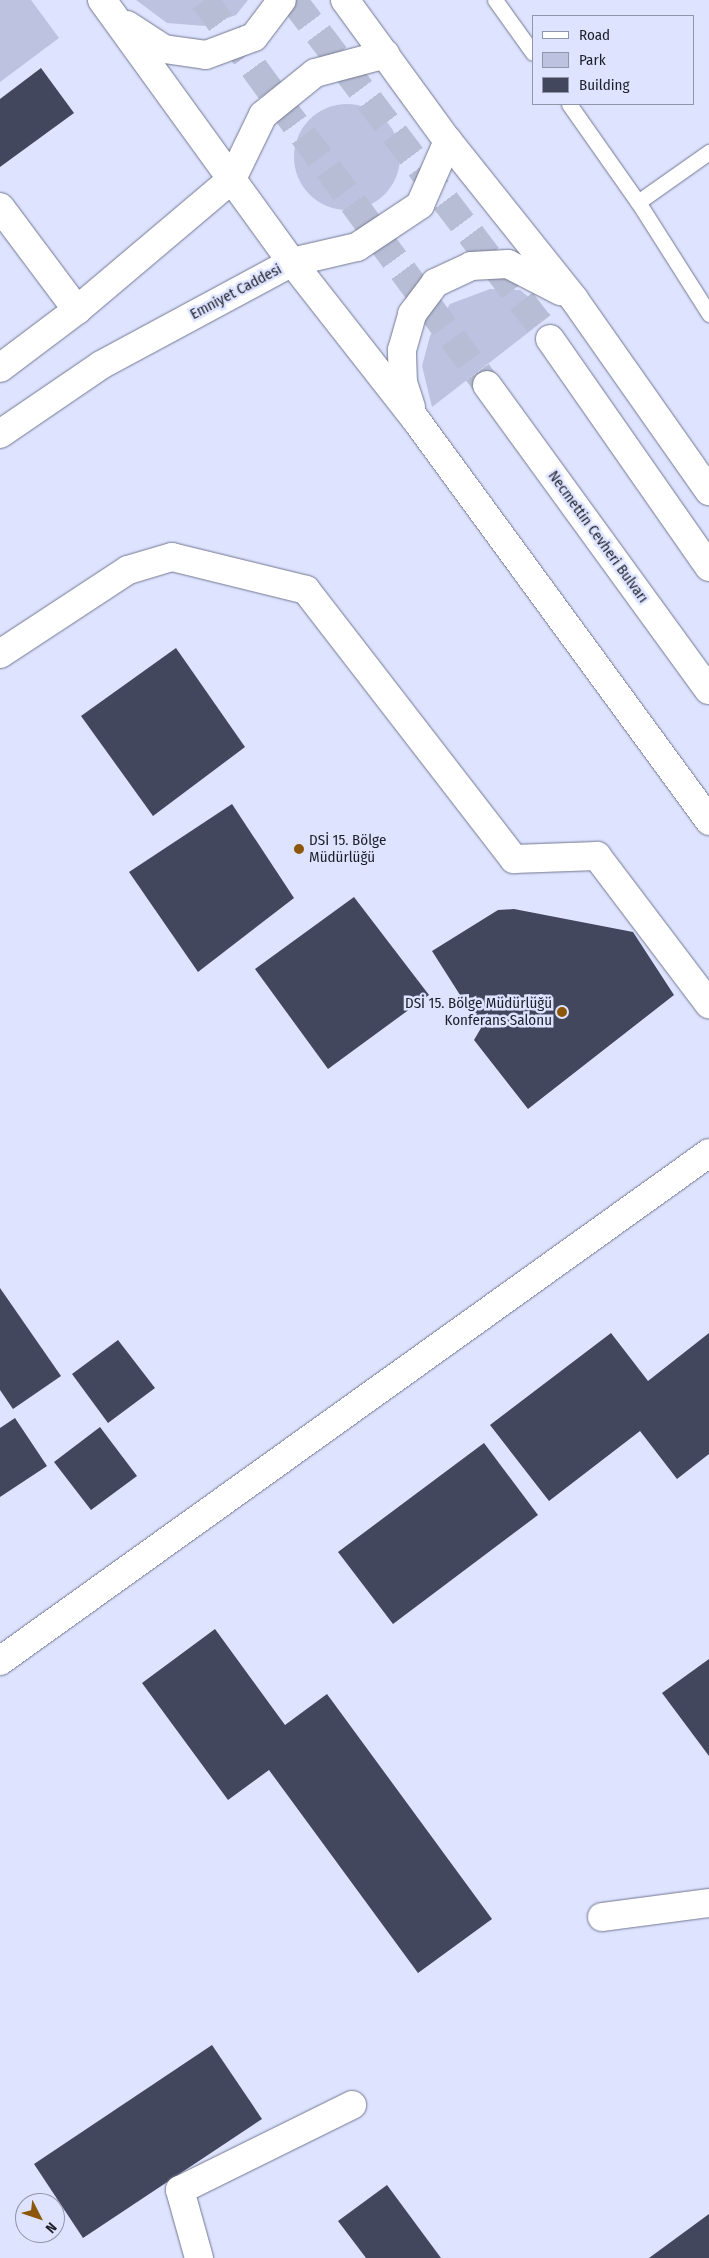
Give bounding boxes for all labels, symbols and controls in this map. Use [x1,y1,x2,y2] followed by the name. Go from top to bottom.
[532,15,694,105] legend
[579,26,610,44] text: Road
[579,51,606,69] text: Park
[579,76,630,94] text: Building
[187,260,285,324] street label: Emniyet Caddesi
[544,467,652,607] street label: Necmettin Cevheri Bulvarı
[309,831,386,866] place label: DSİ 15. Bölge Müdürlüğü
[293,843,305,855] marker: DSİ 15. Bölge Müdürlüğü
[405,994,552,1029] place label: DSİ 15. Bölge Müdürlüğü Konferans Salonu
[556,1006,568,1018] marker: DSİ 15. Bölge Müdürlüğü Konferans Salonu
[15,2193,65,2243] north arrow
[42,2219,60,2236] text: N

